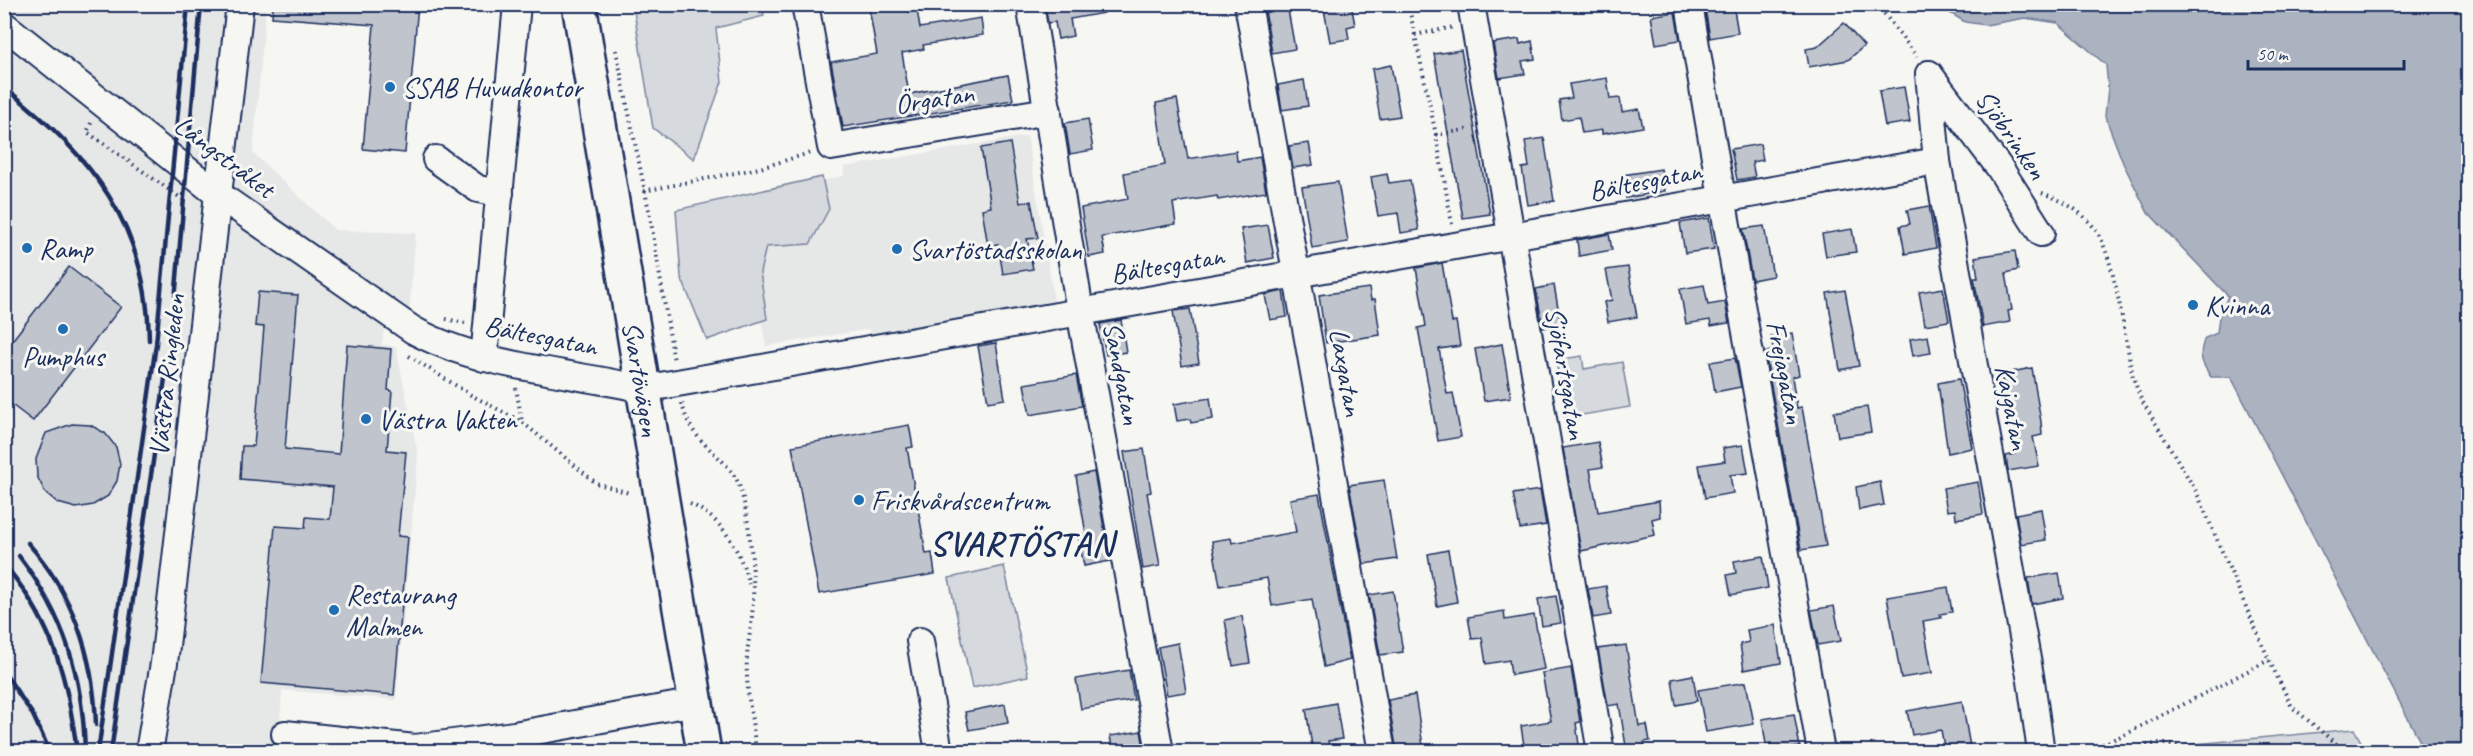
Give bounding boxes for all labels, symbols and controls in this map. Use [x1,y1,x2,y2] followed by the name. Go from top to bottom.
[2248,33,2404,71] scale bar
[2257,43,2290,65] text: 50 m
[402,70,584,105] place label: SSAB Huvudkontor
[892,75,977,122] street label: Örgatan
[383,80,397,94] marker: SSAB Huvudkontor
[1968,82,2055,186] street label: Sjöbrinken
[168,107,284,207] street label: Långstråket
[1586,152,1706,209] street label: Bältesgatan
[39,231,94,266] place label: Ramp
[909,232,1082,267] place label: Svartöstadsskolan
[1108,237,1228,292] street label: Bältesgatan
[20,241,34,255] marker: Ramp
[890,242,904,256] marker: Svartöstadsskolan
[2205,288,2271,323] place label: Kvinna
[141,292,192,458] street label: Västra Ringleden
[2186,298,2200,312] marker: Kvinna
[1538,304,1596,443] street label: Sjöfartsgatan
[482,307,602,364] street label: Bältesgatan
[1758,318,1813,427] street label: Frejagatan
[614,319,668,439] street label: Svartövägen
[1095,319,1150,428] street label: Sandgatan
[56,322,70,336] marker: Pumphus
[1322,326,1372,420] street label: Laxgatan
[22,339,106,374] place label: Pumphus
[1987,362,2038,454] street label: Kajgatan
[378,402,518,437] place label: Västra Vakten
[359,412,373,426] marker: Västra Vakten
[871,483,1051,518] place label: Friskvårdscentrum
[852,493,866,507] marker: Friskvårdscentrum
[930,522,1119,565] district label: SVARTÖSTAN
[346,577,457,644] place label: Restaurang Malmen
[327,603,341,617] marker: Restaurang Malmen

